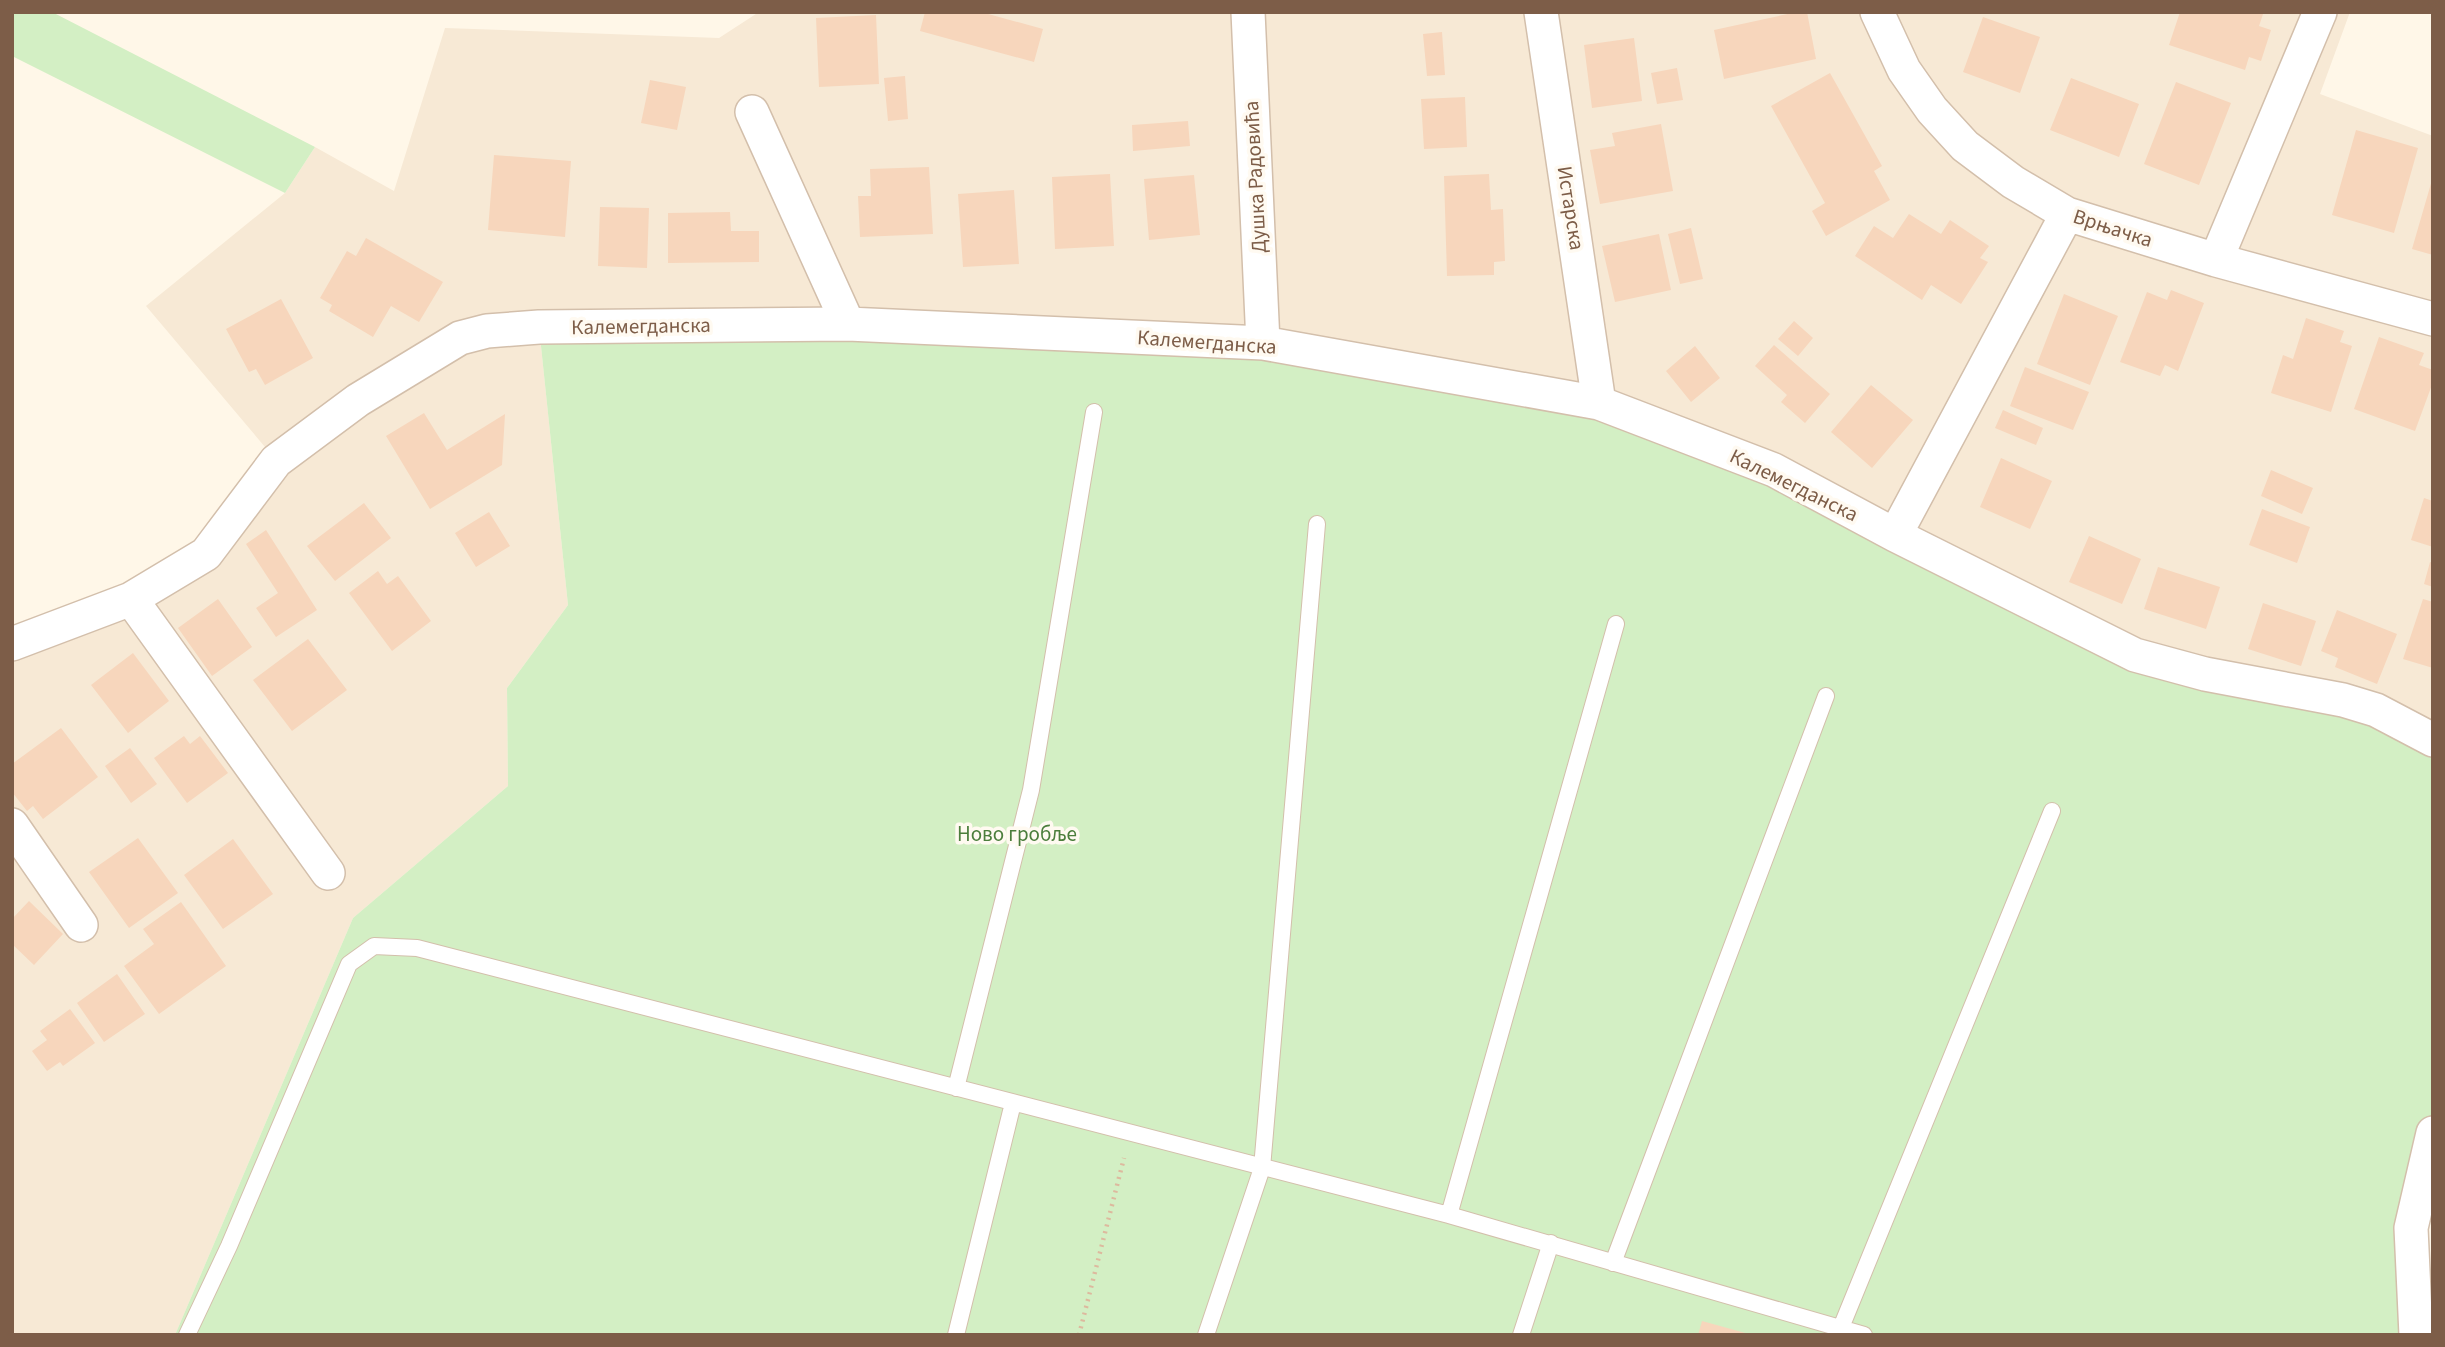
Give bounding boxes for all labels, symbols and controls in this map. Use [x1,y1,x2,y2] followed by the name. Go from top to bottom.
[1236,100,1274,254] street label: Душка Радовића
[1550,164,1592,252] street label: Истарска
[2069,201,2157,255] street label: Врњачка
[571,310,711,342] street label: Калемегданска
[1136,322,1278,362] street label: Калемегданска
[1725,441,1863,529] street label: Калемегданска
[957,819,1077,849] park label: Ново гробље

